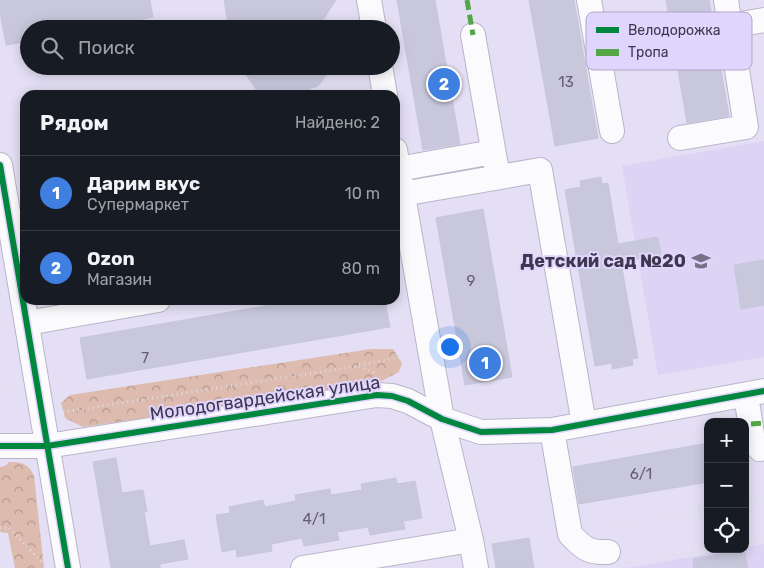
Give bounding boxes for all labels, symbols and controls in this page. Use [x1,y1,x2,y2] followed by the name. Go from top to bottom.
[586,12,752,70] legend
[20,20,400,75] search box
[628,22,721,39] text: Велодорожка
[38,34,66,62] icon: search
[78,36,135,59] text: Поиск
[628,44,669,61] text: Тропа
[428,65,460,103] pin: 2
[558,73,574,91] house number: 13
[40,110,109,135] text: Рядом
[295,113,380,132] text: Найдено: 2
[87,172,200,195] text: Дарим вкус
[52,184,60,203] text: 1
[345,184,380,203] text: 10 m
[87,195,189,214] text: Супермаркет
[87,247,135,270] text: Ozon
[520,250,686,272] place label: Детский сад №20
[690,250,712,272] school or university icon: Детский сад №20
[51,259,61,278] text: 2
[342,259,380,278] text: 80 m
[87,270,152,289] text: Магазин
[467,272,476,290] house number: 9
[437,334,463,360] your location
[469,344,501,382] pin: 1
[141,349,149,367] house number: 7
[148,371,382,425] street label: Молодогвардейская улица
[704,418,749,553] map controls
[704,418,749,463] button: +
[704,463,749,508] button: −
[630,465,652,483] house number: 6/1
[704,508,749,553] button: locate
[303,510,325,528] house number: 4/1

